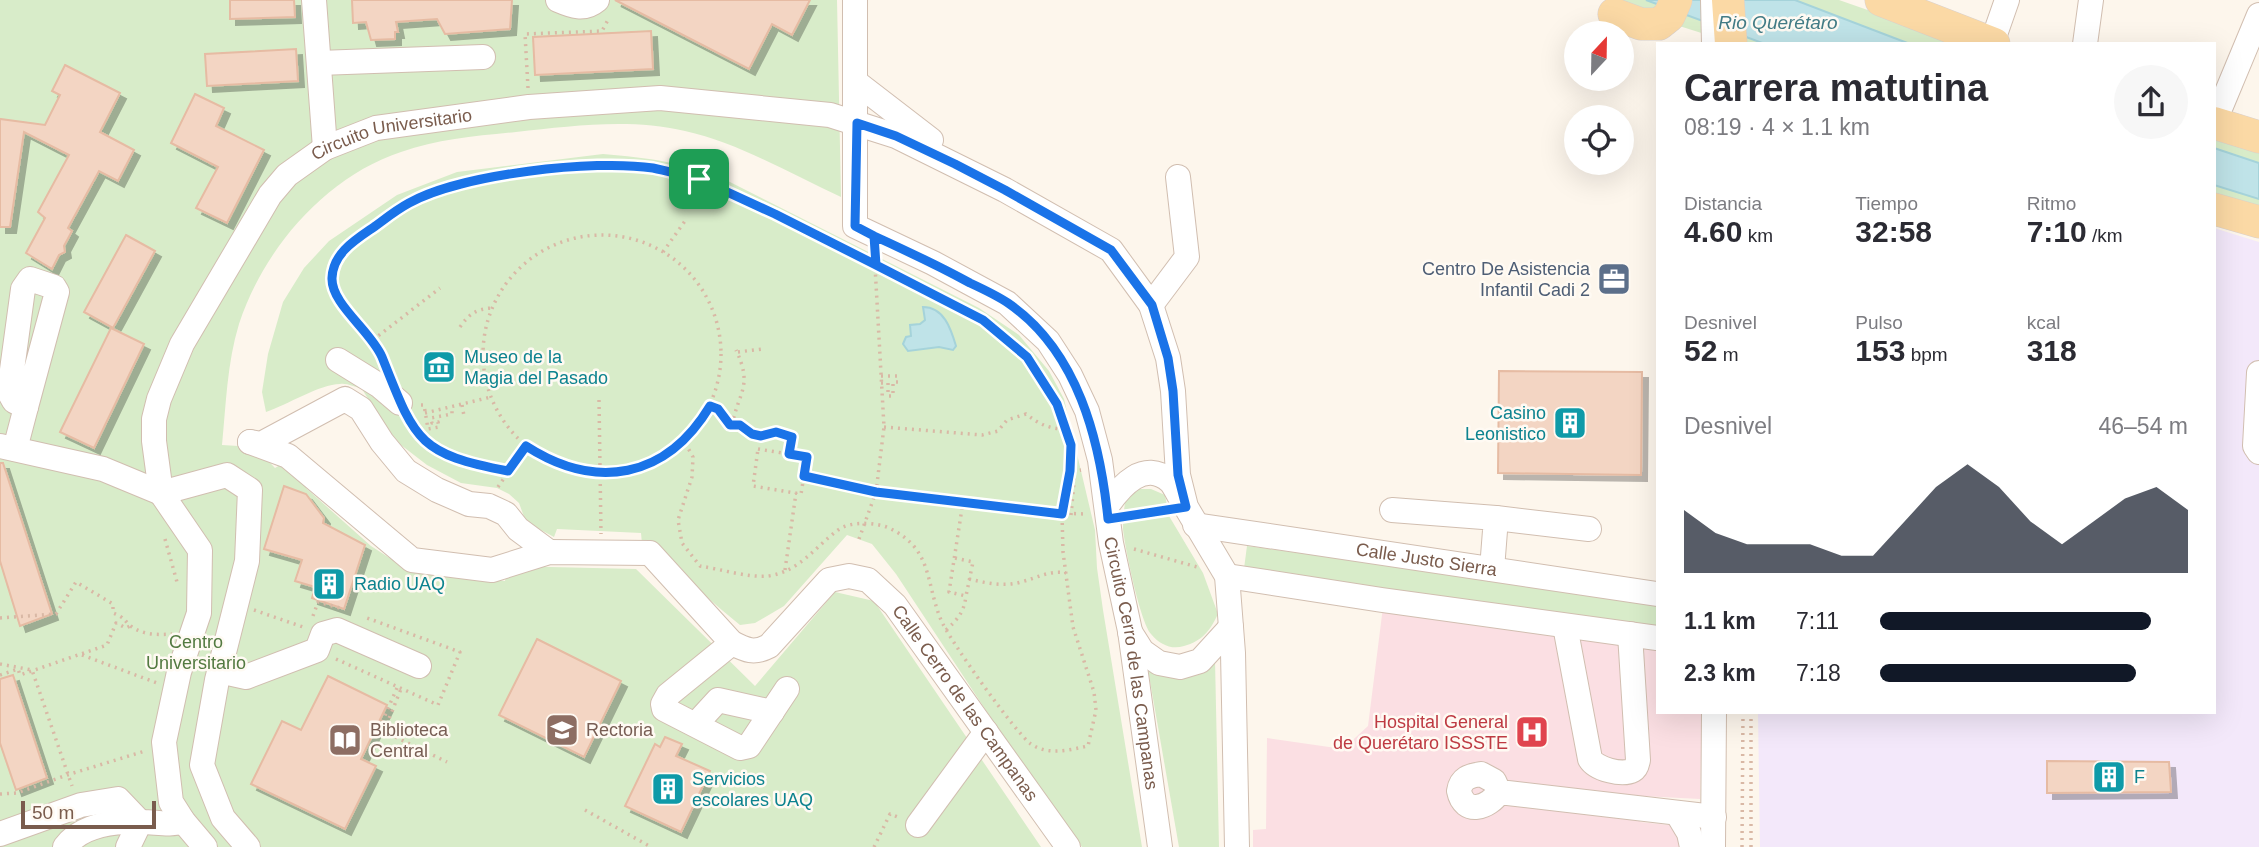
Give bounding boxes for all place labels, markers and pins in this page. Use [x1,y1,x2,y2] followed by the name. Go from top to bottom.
[669,149,729,209] pin
[1422,259,1591,300] place label: Centro De Asistencia Infantil Cadi 2
[1595,260,1633,298] office icon: Centro De Asistencia Infantil Cadi 2
[464,347,608,388] place label: Museo de la Magia del Pasado
[420,348,458,386] museum icon: Museo de la Magia del Pasado
[1465,403,1546,444] place label: Casino Leonistico
[1551,404,1589,442] building icon: Casino Leonistico
[310,565,348,603] building icon: Radio UAQ
[354,574,445,594] place label: Radio UAQ
[543,711,581,749] school or university icon: Rectoria
[1333,712,1508,753] place label: Hospital General de Querétaro ISSSTE
[1513,713,1551,751] hospital icon: Hospital General de Querétaro ISSSTE
[370,720,449,761] place label: Biblioteca Central
[586,720,654,740] place label: Rectoria
[326,721,364,759] library icon: Biblioteca Central
[2090,758,2128,796] building icon: F
[2134,767,2145,787] place label: F
[692,769,813,810] place label: Servicios escolares UAQ
[649,770,687,808] building icon: Servicios escolares UAQ

